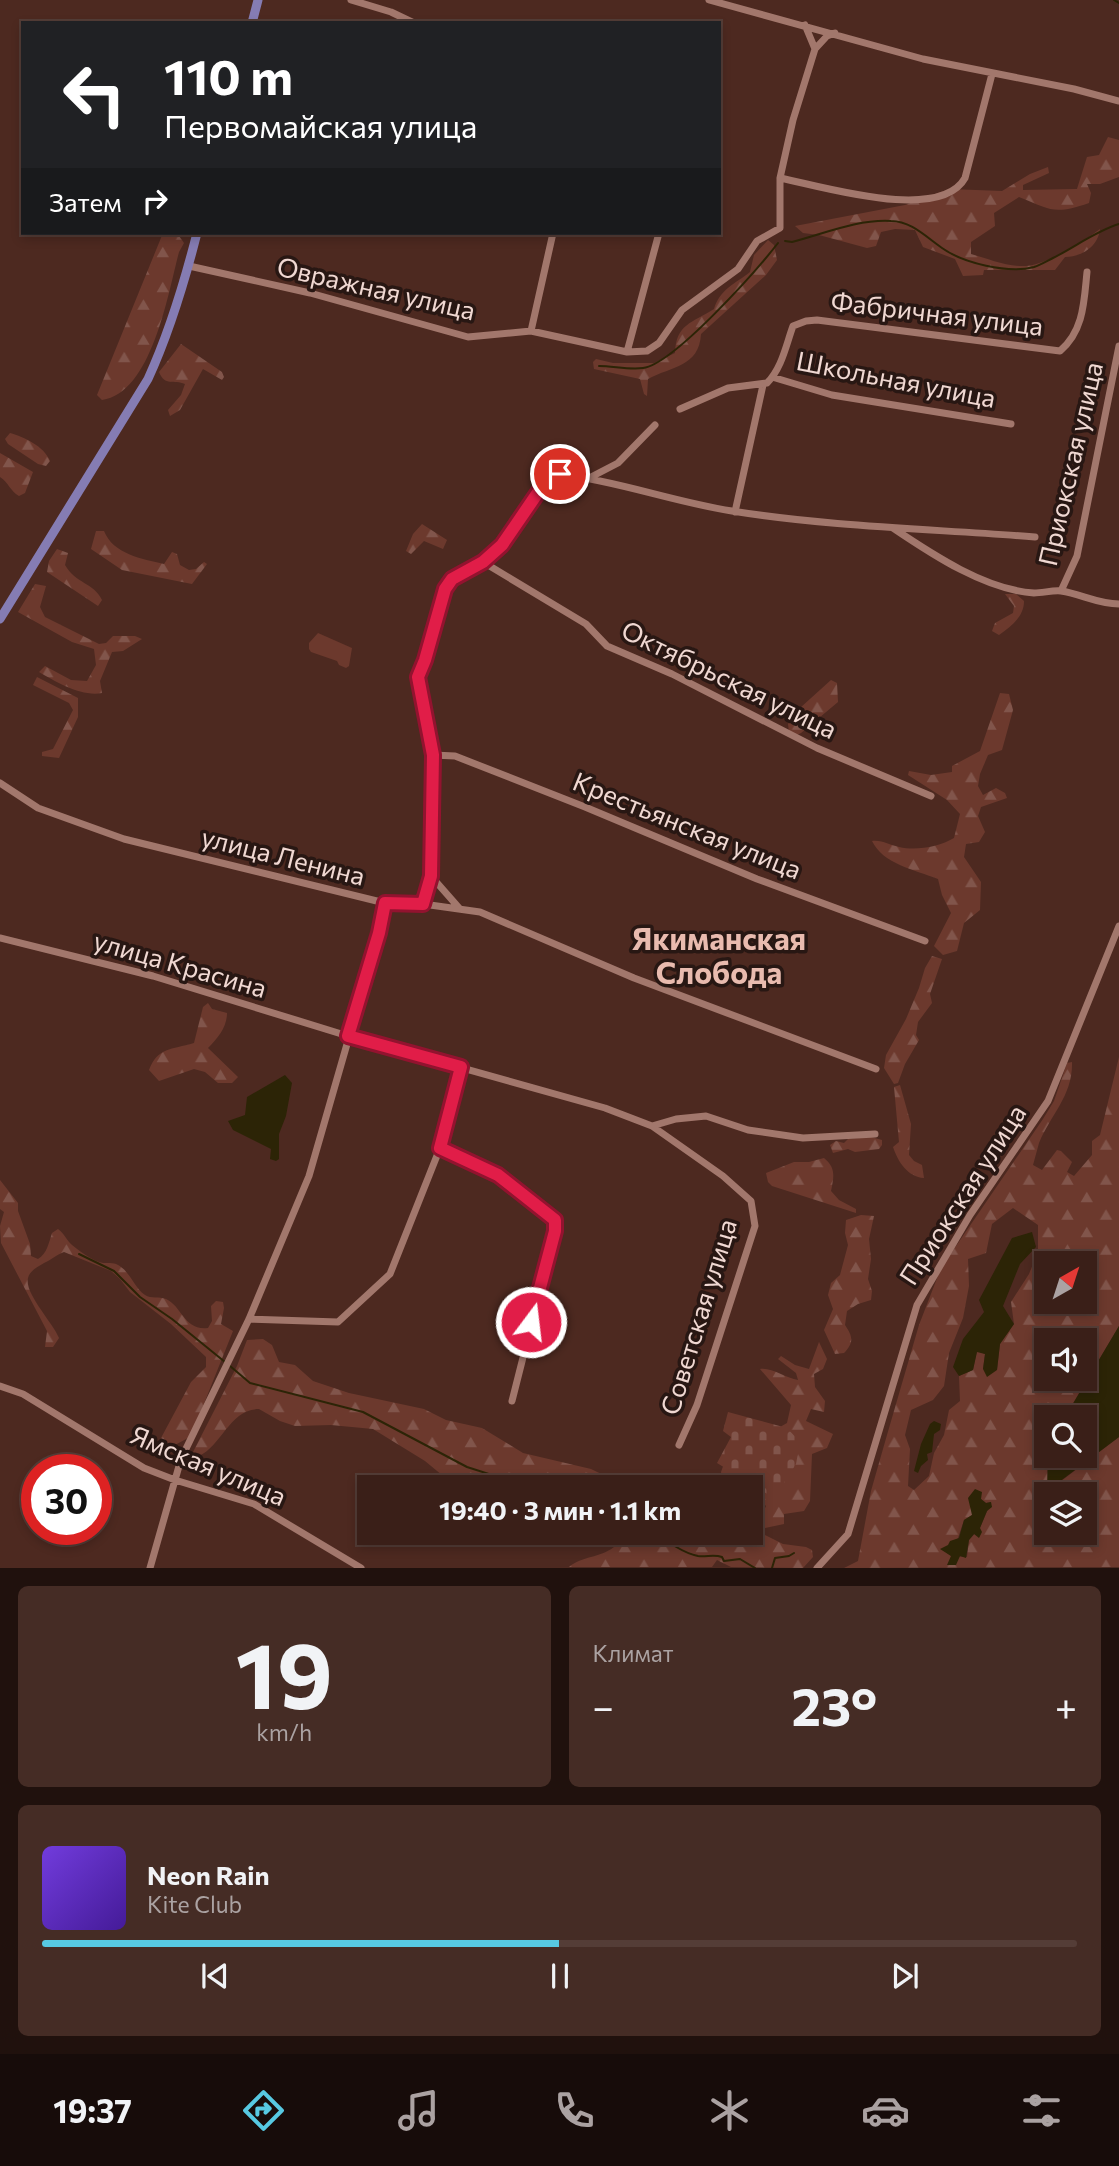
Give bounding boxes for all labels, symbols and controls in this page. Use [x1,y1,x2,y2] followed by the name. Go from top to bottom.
[164,45,293,105] text: 110 m
[49,49,140,140] icon: left
[164,105,477,145] text: Первомайская улица
[136,182,174,220] icon: right
[49,186,122,217] text: Затем
[274,250,478,325] street label: Овражная улица
[829,284,1045,341] street label: Фабричная улица
[794,344,999,413] street label: Школьная улица
[1031,359,1108,569] street label: Приокская улица
[530,444,590,504] pin
[541,455,579,493] icon: arrive
[617,613,842,744] street label: Октябрьская улица
[569,765,806,885] street label: Крестьянская улица
[198,820,368,891] street label: улица Ленина
[632,919,806,990] district label: Якиманская Слобода
[90,924,270,1003] street label: улица Красина
[892,1098,1031,1290] street label: Приокская улица
[653,1215,742,1418] street label: Советская улица
[1034,1251,1097,1314] north arrow
[1034,1251,1097,1545] map controls
[494,1285,568,1359] position arrow
[1034,1328,1097,1391] button: sound
[1034,1405,1097,1468] button: search
[126,1418,291,1511] street label: Ямская улица
[21,1454,112,1545] speed limit sign: 30
[1034,1482,1097,1545] button: layers
[439,1494,681,1525] text: 19:40 · 3 мин · 1.1 km
[236,1616,333,1728] text: 19
[593,1639,674,1667] text: Климат
[791,1673,877,1737] text: 23°
[593,1682,614,1729] text: −
[1055,1682,1077,1729] text: +
[256,1718,312,1746] text: km/h
[147,1859,270,1890] text: Neon Rain
[147,1890,242,1918] text: Kite Club
[196,1957,234,1995] icon: previous
[541,1957,579,1995] icon: pause
[886,1957,924,1995] icon: next
[239,2086,288,2135] icon: directions
[394,2086,443,2135] icon: music
[550,2086,599,2135] icon: phone
[705,2086,754,2135] icon: climate
[861,2086,910,2135] icon: car
[1017,2086,1066,2135] icon: filters
[53,2090,132,2130] text: 19:37

